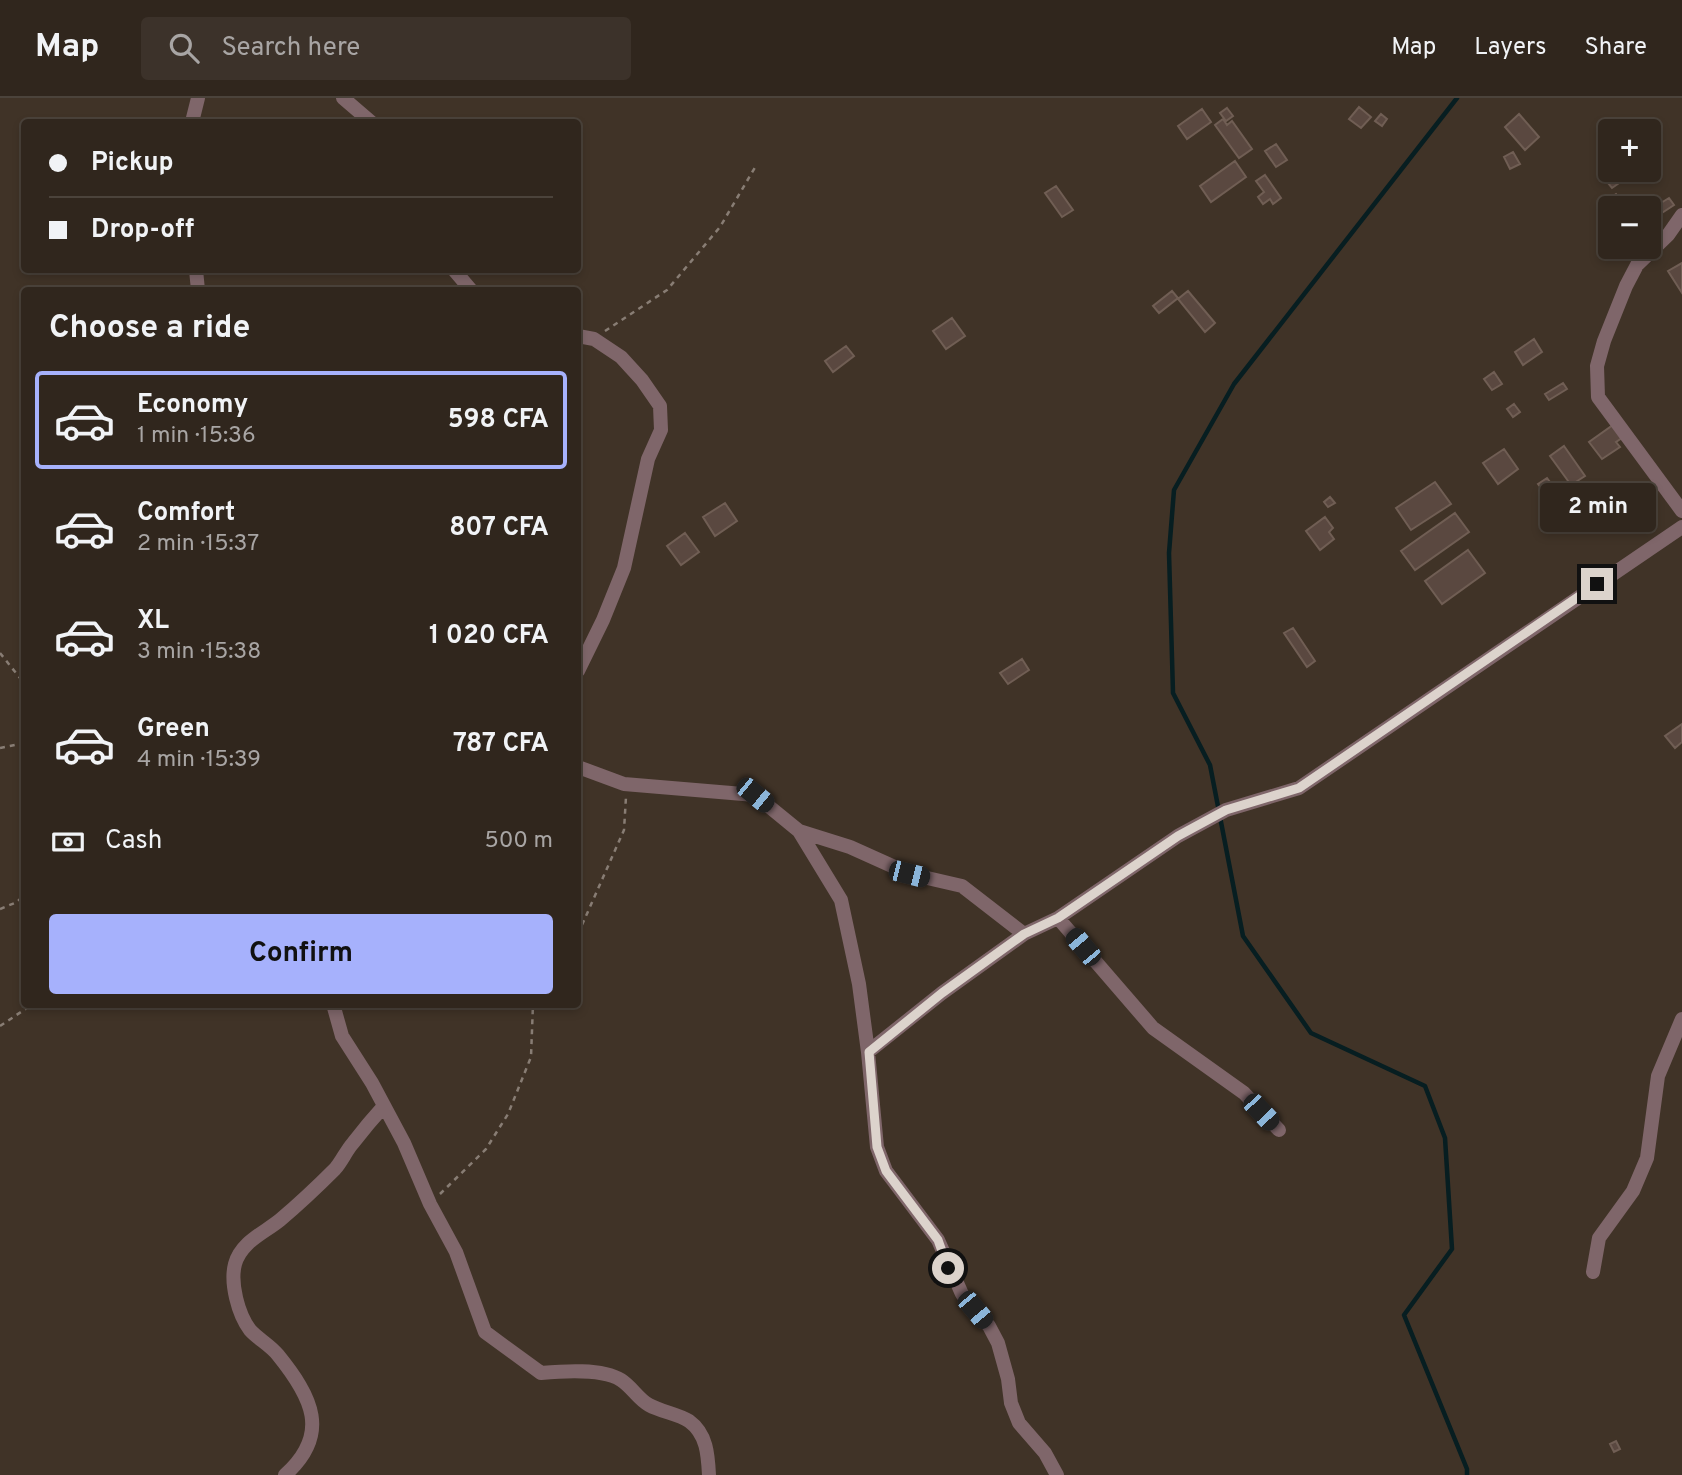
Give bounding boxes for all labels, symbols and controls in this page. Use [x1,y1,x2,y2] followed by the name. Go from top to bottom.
[141,17,631,80] search box
[35,27,99,69] text: Map
[165,29,203,67] icon: search
[221,32,360,65] text: Search here
[1391,33,1436,63] text: Map
[1474,33,1546,63] text: Layers
[1584,33,1647,63] text: Share
[1598,119,1661,259] map controls
[1598,119,1661,182] button: +
[91,147,174,180] text: Pickup
[1598,196,1661,259] button: −
[91,214,194,247] text: Drop-off
[49,309,250,349] text: Choose a ride
[53,389,116,452] icon: car
[137,389,248,422] text: Economy
[448,404,549,437] text: 598 CFA
[137,422,256,451] text: 1 min · 15:36
[1539,482,1655,532] callout: 2 min
[1568,493,1628,522] text: 2 min
[53,497,116,560] icon: car
[137,497,235,530] text: Comfort
[449,512,549,545] text: 807 CFA
[137,530,259,559] text: 2 min · 15:37
[1581,568,1613,600] route end
[53,605,116,668] icon: car
[137,605,169,638] text: XL
[429,620,549,653] text: 1 020 CFA
[137,638,261,667] text: 3 min · 15:38
[53,713,116,776] icon: car
[137,713,210,746] text: Green
[453,728,549,761] text: 787 CFA
[137,746,261,775] text: 4 min · 15:39
[733,774,778,816] car
[49,823,87,861] icon: cash
[105,825,162,858] text: Cash
[485,827,553,856] text: 500 m
[887,859,932,889] car
[49,914,553,994] button: Confirm
[1062,924,1105,970] car
[1239,1089,1284,1135] car
[932,1252,964,1284] route start
[954,1287,997,1333] car

